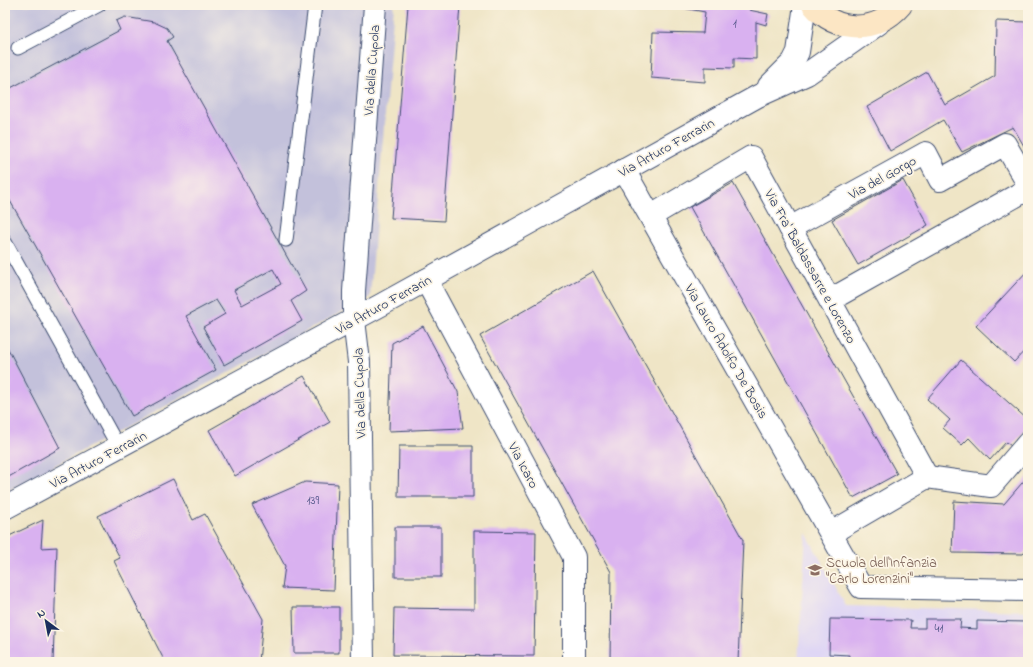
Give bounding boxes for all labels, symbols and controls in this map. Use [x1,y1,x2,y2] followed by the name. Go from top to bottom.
[733,15,737,33] house number: 1
[359,24,386,117] street label: Via della Cupola
[614,113,719,184] street label: Via Arturo Ferrarin
[844,151,921,207] street label: Via del Gorgo
[758,185,861,348] street label: Via Fra' Baldassarre e Lorenzo
[331,270,436,341] street label: Via Arturo Ferrarin
[678,280,773,423] street label: Via Lauro Adolfo De Bosis
[348,347,373,440] street label: Via della Cupola
[46,426,151,495] street label: Via Arturo Ferrarin
[501,438,544,493] street label: Via Icaro
[307,492,320,510] house number: 139
[826,553,937,590] place label: Scuola dell'Infanzia "Carlo Lorenzini"
[807,562,823,578] school or university icon: Scuola dell'Infanzia "Carlo Lorenzini"
[26,601,66,641] north arrow
[34,605,49,622] text: N
[935,620,944,638] house number: 41

